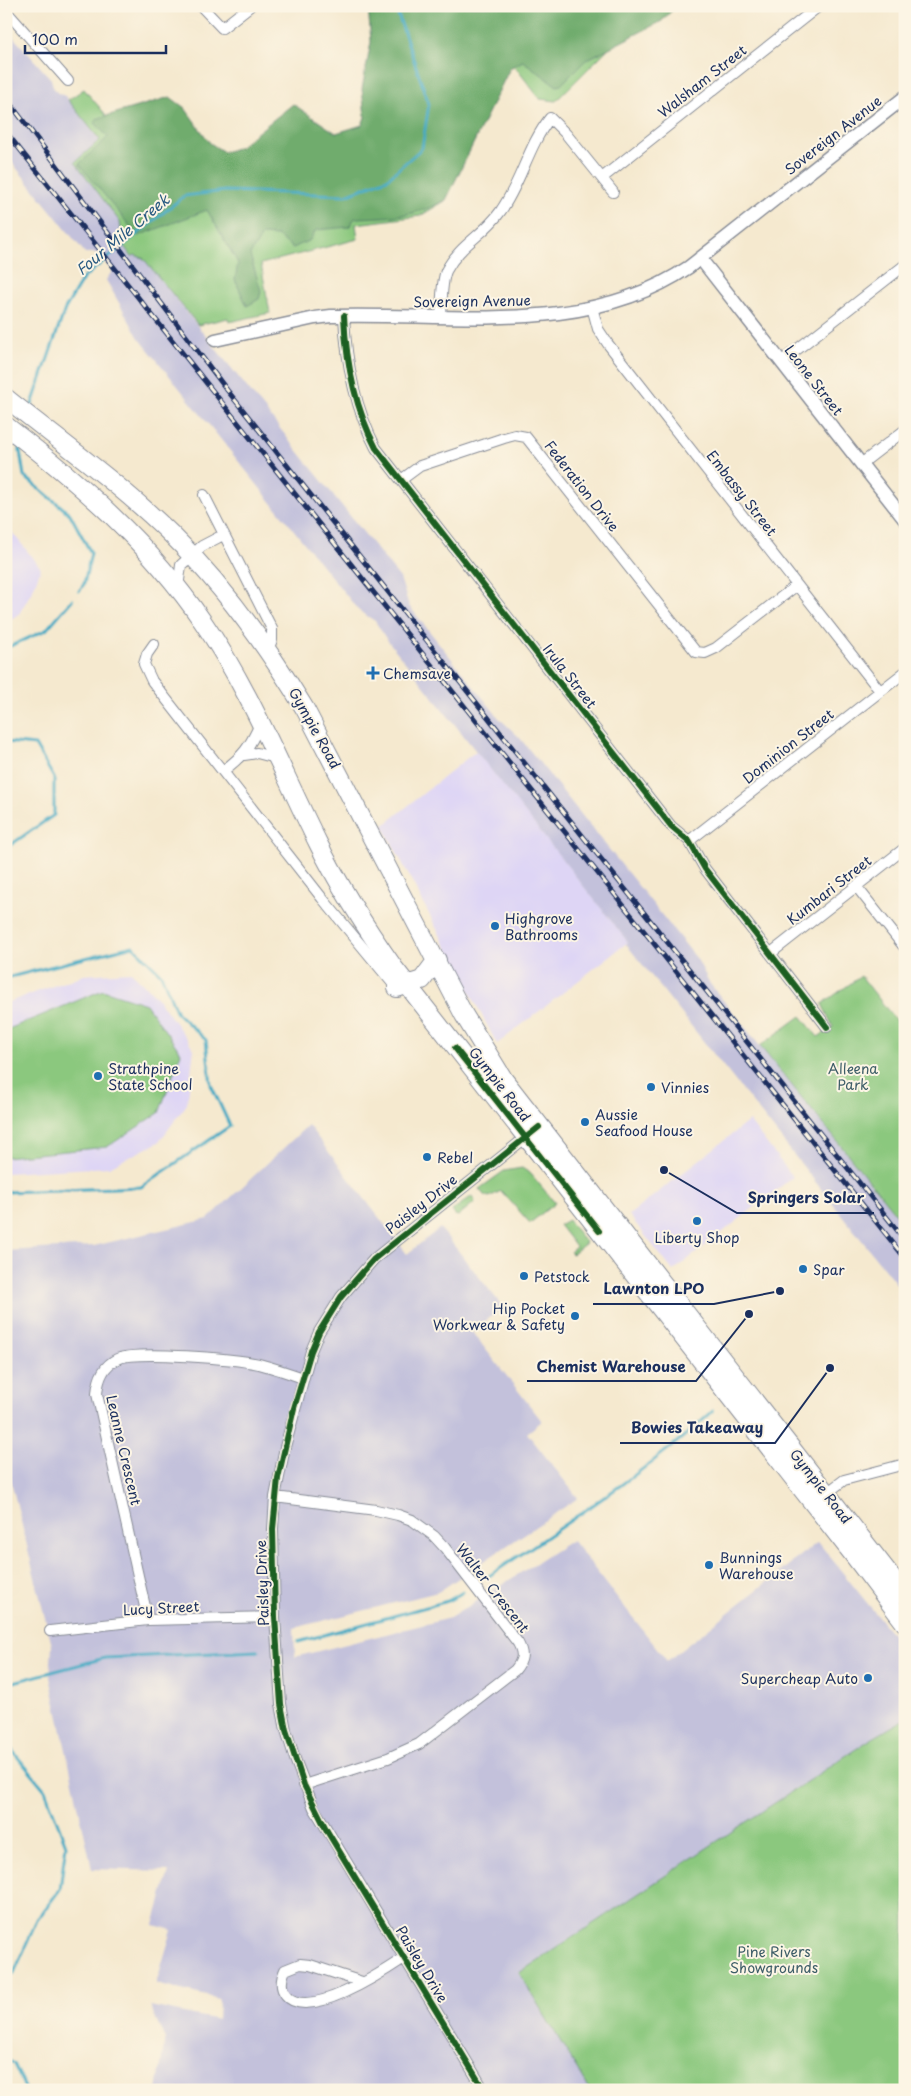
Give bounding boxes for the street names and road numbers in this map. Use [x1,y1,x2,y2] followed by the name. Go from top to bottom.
[653,39,751,122] street label: Walsham Street
[780,90,886,180] street label: Sovereign Avenue
[413,289,531,313] street label: Sovereign Avenue
[780,340,848,420] street label: Leone Street
[540,436,624,536] street label: Federation Drive
[702,446,782,540] street label: Embassy Street
[538,639,602,713] street label: Irula Street
[284,683,346,773] street label: Gympie Road
[738,704,838,788] street label: Dominion Street
[782,850,876,930] street label: Kumbari Street
[464,1042,536,1126] street label: Gympie Road
[381,1169,461,1239] street label: Paisley Drive
[101,1393,147,1507] street label: Leanne Crescent
[785,1444,857,1528] street label: Gympie Road
[451,1539,535,1637] street label: Walter Crescent
[250,1540,274,1626] street label: Paisley Drive
[122,1596,200,1620] street label: Lucy Street
[391,1922,453,2006] street label: Paisley Drive

